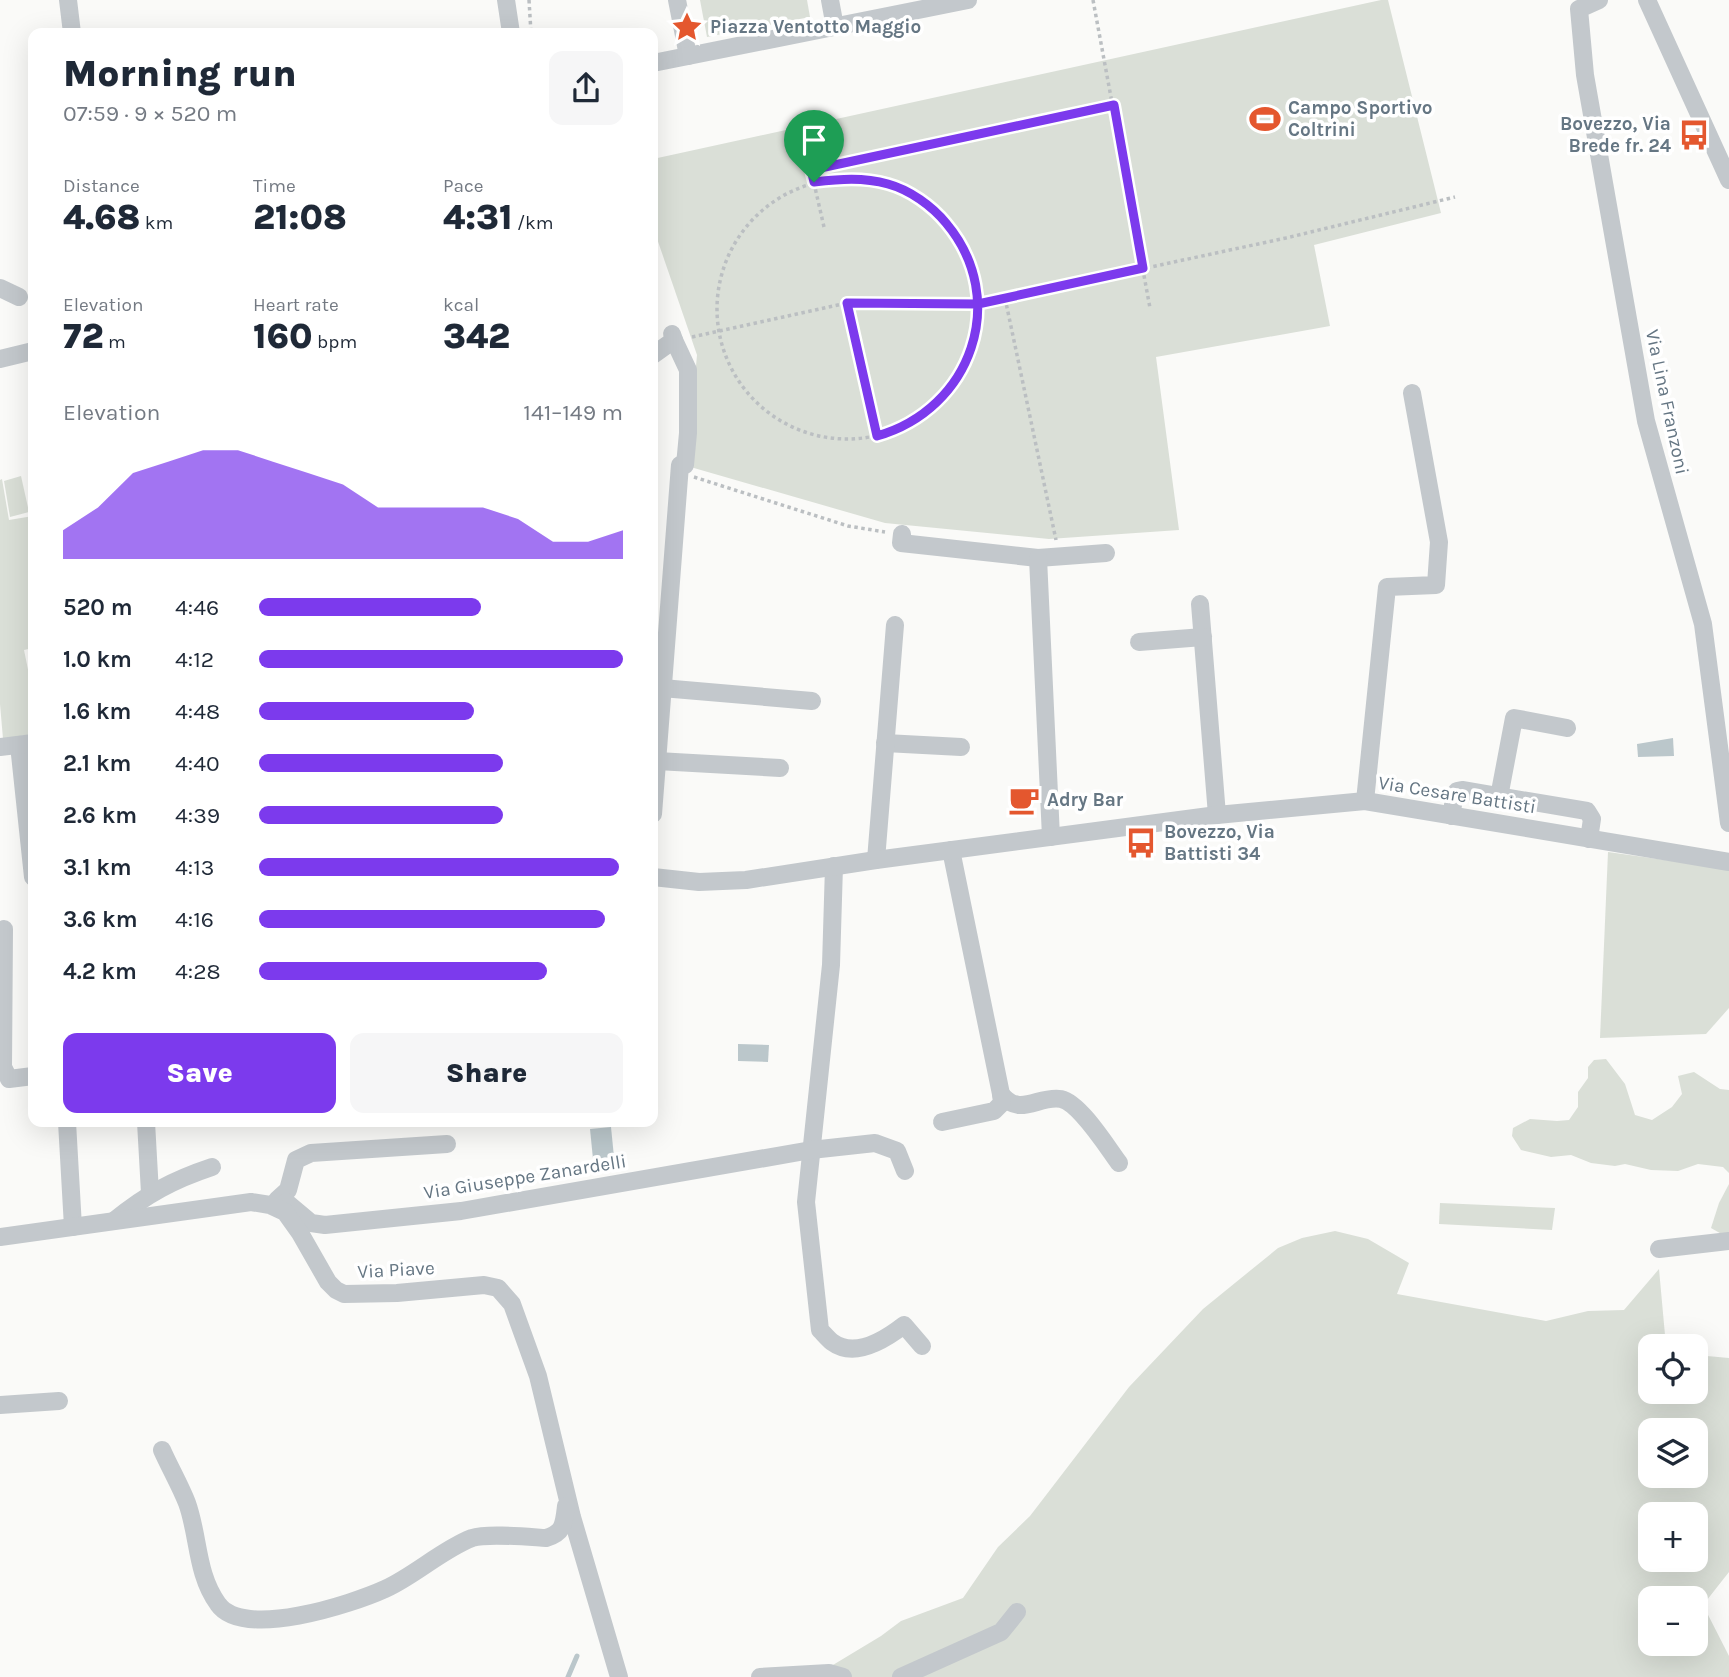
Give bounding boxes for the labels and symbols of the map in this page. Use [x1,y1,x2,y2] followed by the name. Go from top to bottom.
[670,10,704,44] place icon: Piazza Ventotto Maggio
[710,16,921,38] place label: Piazza Ventotto Maggio
[1288,97,1433,141] place label: Campo Sportivo Coltrini
[1248,102,1282,136] sports icon: Campo Sportivo Coltrini
[784,110,844,182] pin
[1560,113,1672,157] place label: Bovezzo, Via Brede fr. 24
[1677,118,1711,152] bus stop icon: Bovezzo, Via Brede fr. 24
[1641,328,1693,476] street label: Via Lina Franzoni
[1377,772,1537,818] street label: Via Cesare Battisti
[1007,783,1041,817] cafe icon: Adry Bar
[1047,789,1124,811] place label: Adry Bar
[1164,821,1275,865] place label: Bovezzo, Via Battisti 34
[1124,826,1158,860] bus stop icon: Bovezzo, Via Battisti 34
[422,1150,628,1204] street label: Via Giuseppe Zanardelli
[357,1257,435,1283] street label: Via Piave

